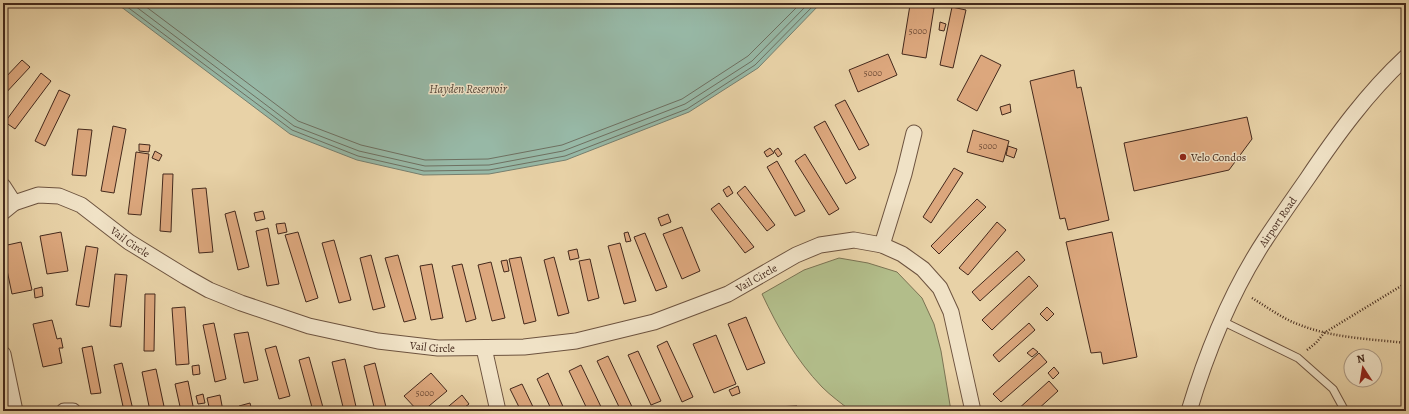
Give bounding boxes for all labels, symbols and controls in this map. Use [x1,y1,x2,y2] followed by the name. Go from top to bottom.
[909,25,927,37] house number: 5000
[864,67,882,79] house number: 5000
[429,81,508,97] water label: Hayden Reservoir
[979,140,997,152] house number: 5000
[1190,150,1246,165] place label: Velo Condos
[1178,152,1188,162] marker: Velo Condos
[1255,194,1301,251] street label: Airport Road
[106,223,153,261] street label: Vail Circle
[732,260,780,296] street label: Vail Circle
[408,338,455,356] street label: Vail Circle
[1343,348,1383,388] north arrow
[1356,351,1367,367] text: N
[416,387,434,399] house number: 5000

